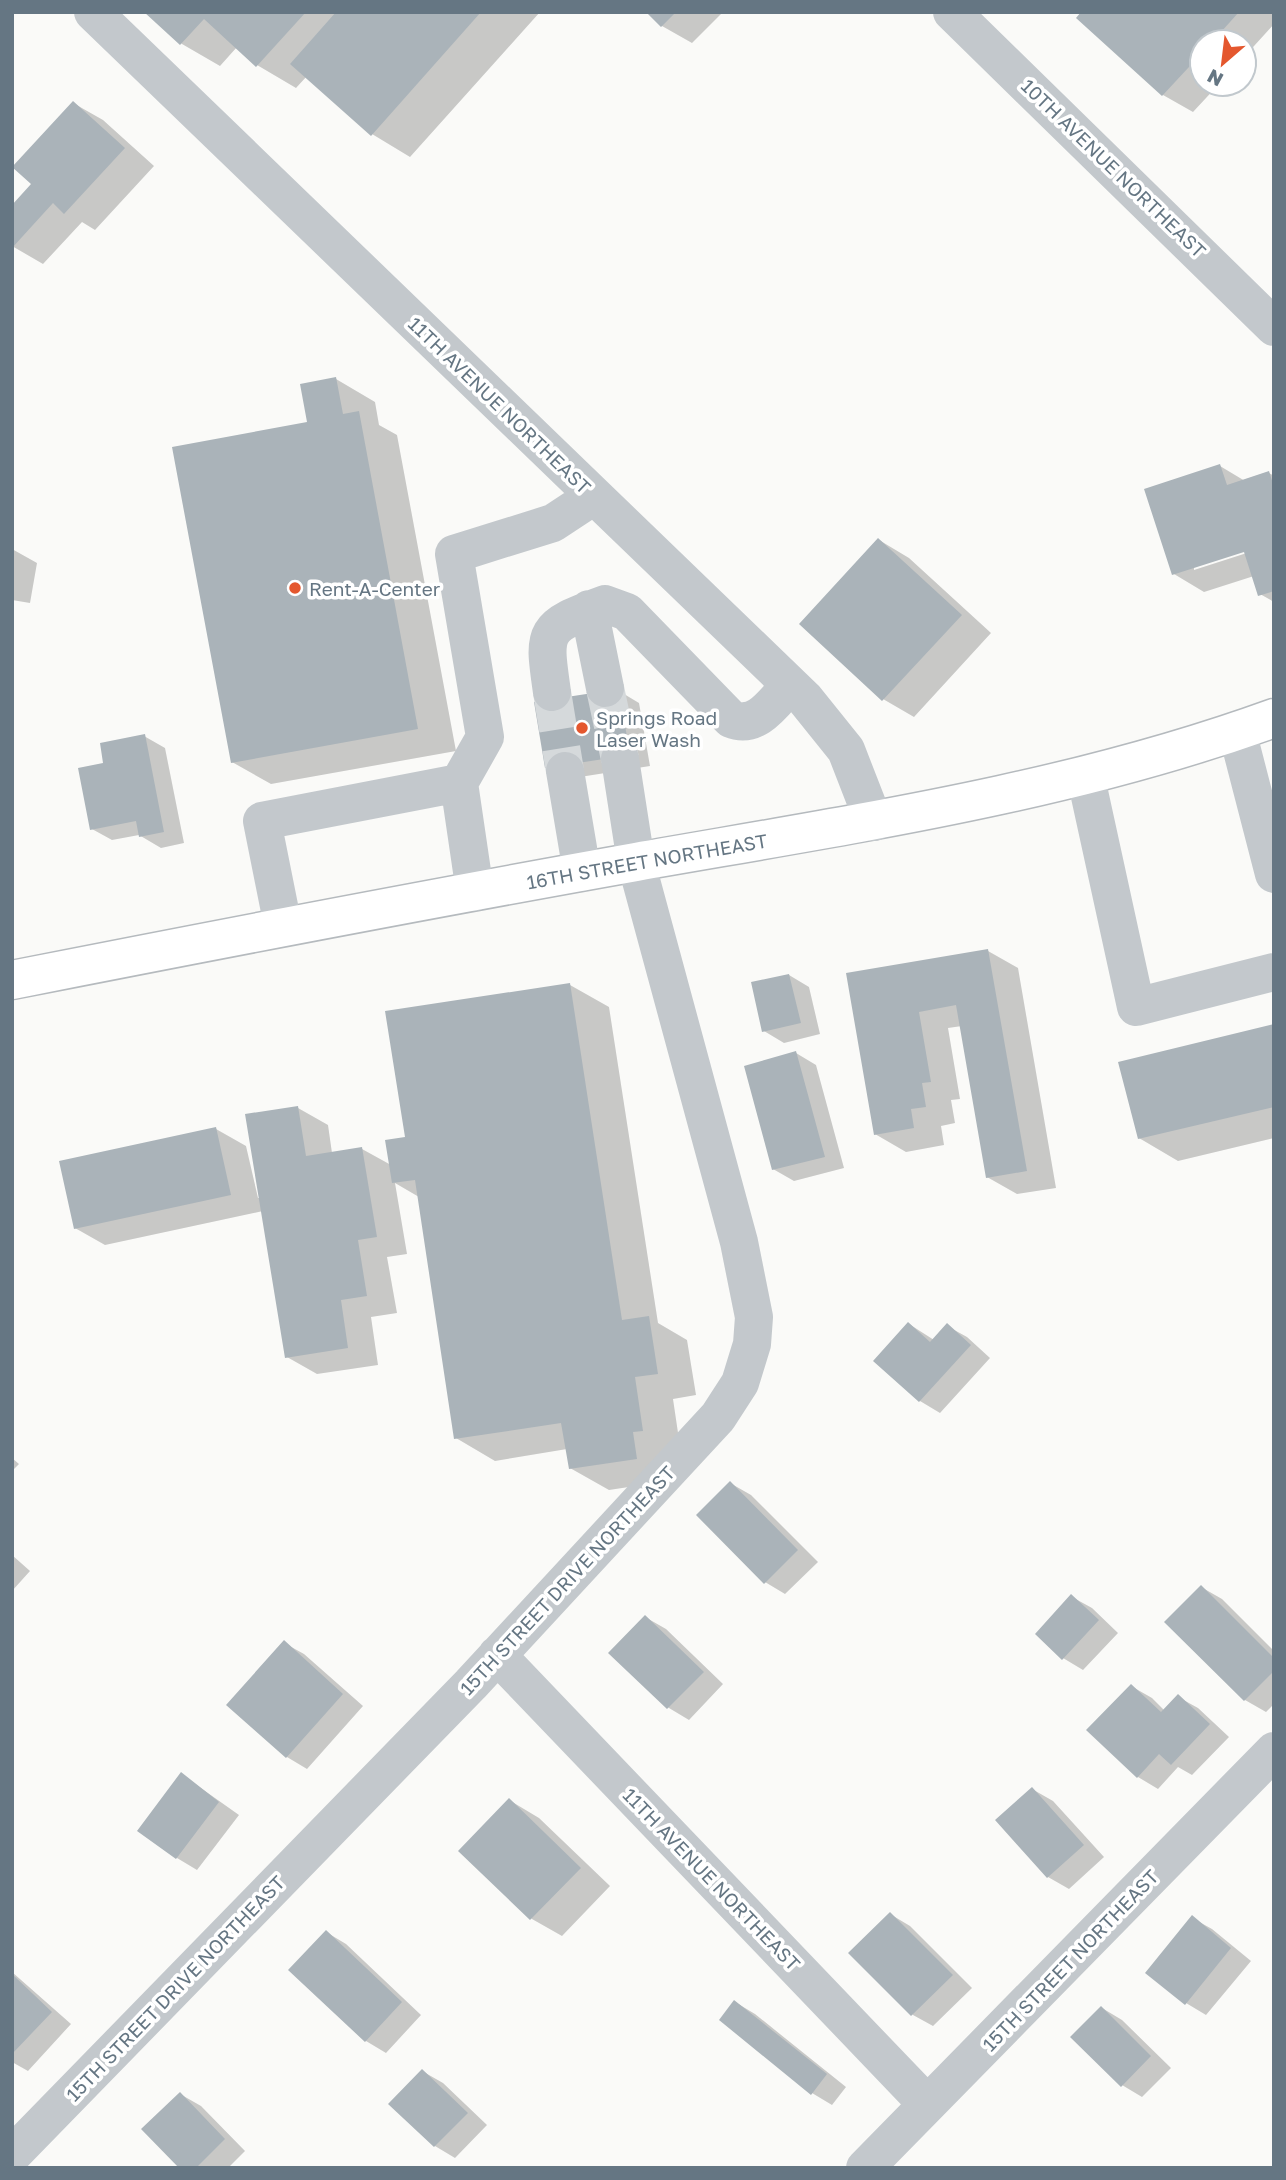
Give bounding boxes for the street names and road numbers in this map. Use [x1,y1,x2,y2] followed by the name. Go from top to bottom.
[1017,74,1211,262] street label: 10TH AVENUE NORTHEAST
[404,312,596,498] street label: 11TH AVENUE NORTHEAST
[525,828,769,893] street label: 16TH STREET NORTHEAST
[455,1461,679,1699] street label: 15TH STREET DRIVE NORTHEAST
[619,1783,805,1975] street label: 11TH AVENUE NORTHEAST
[977,1864,1163,2055] street label: 15TH STREET NORTHEAST
[61,1870,289,2105] street label: 15TH STREET DRIVE NORTHEAST

